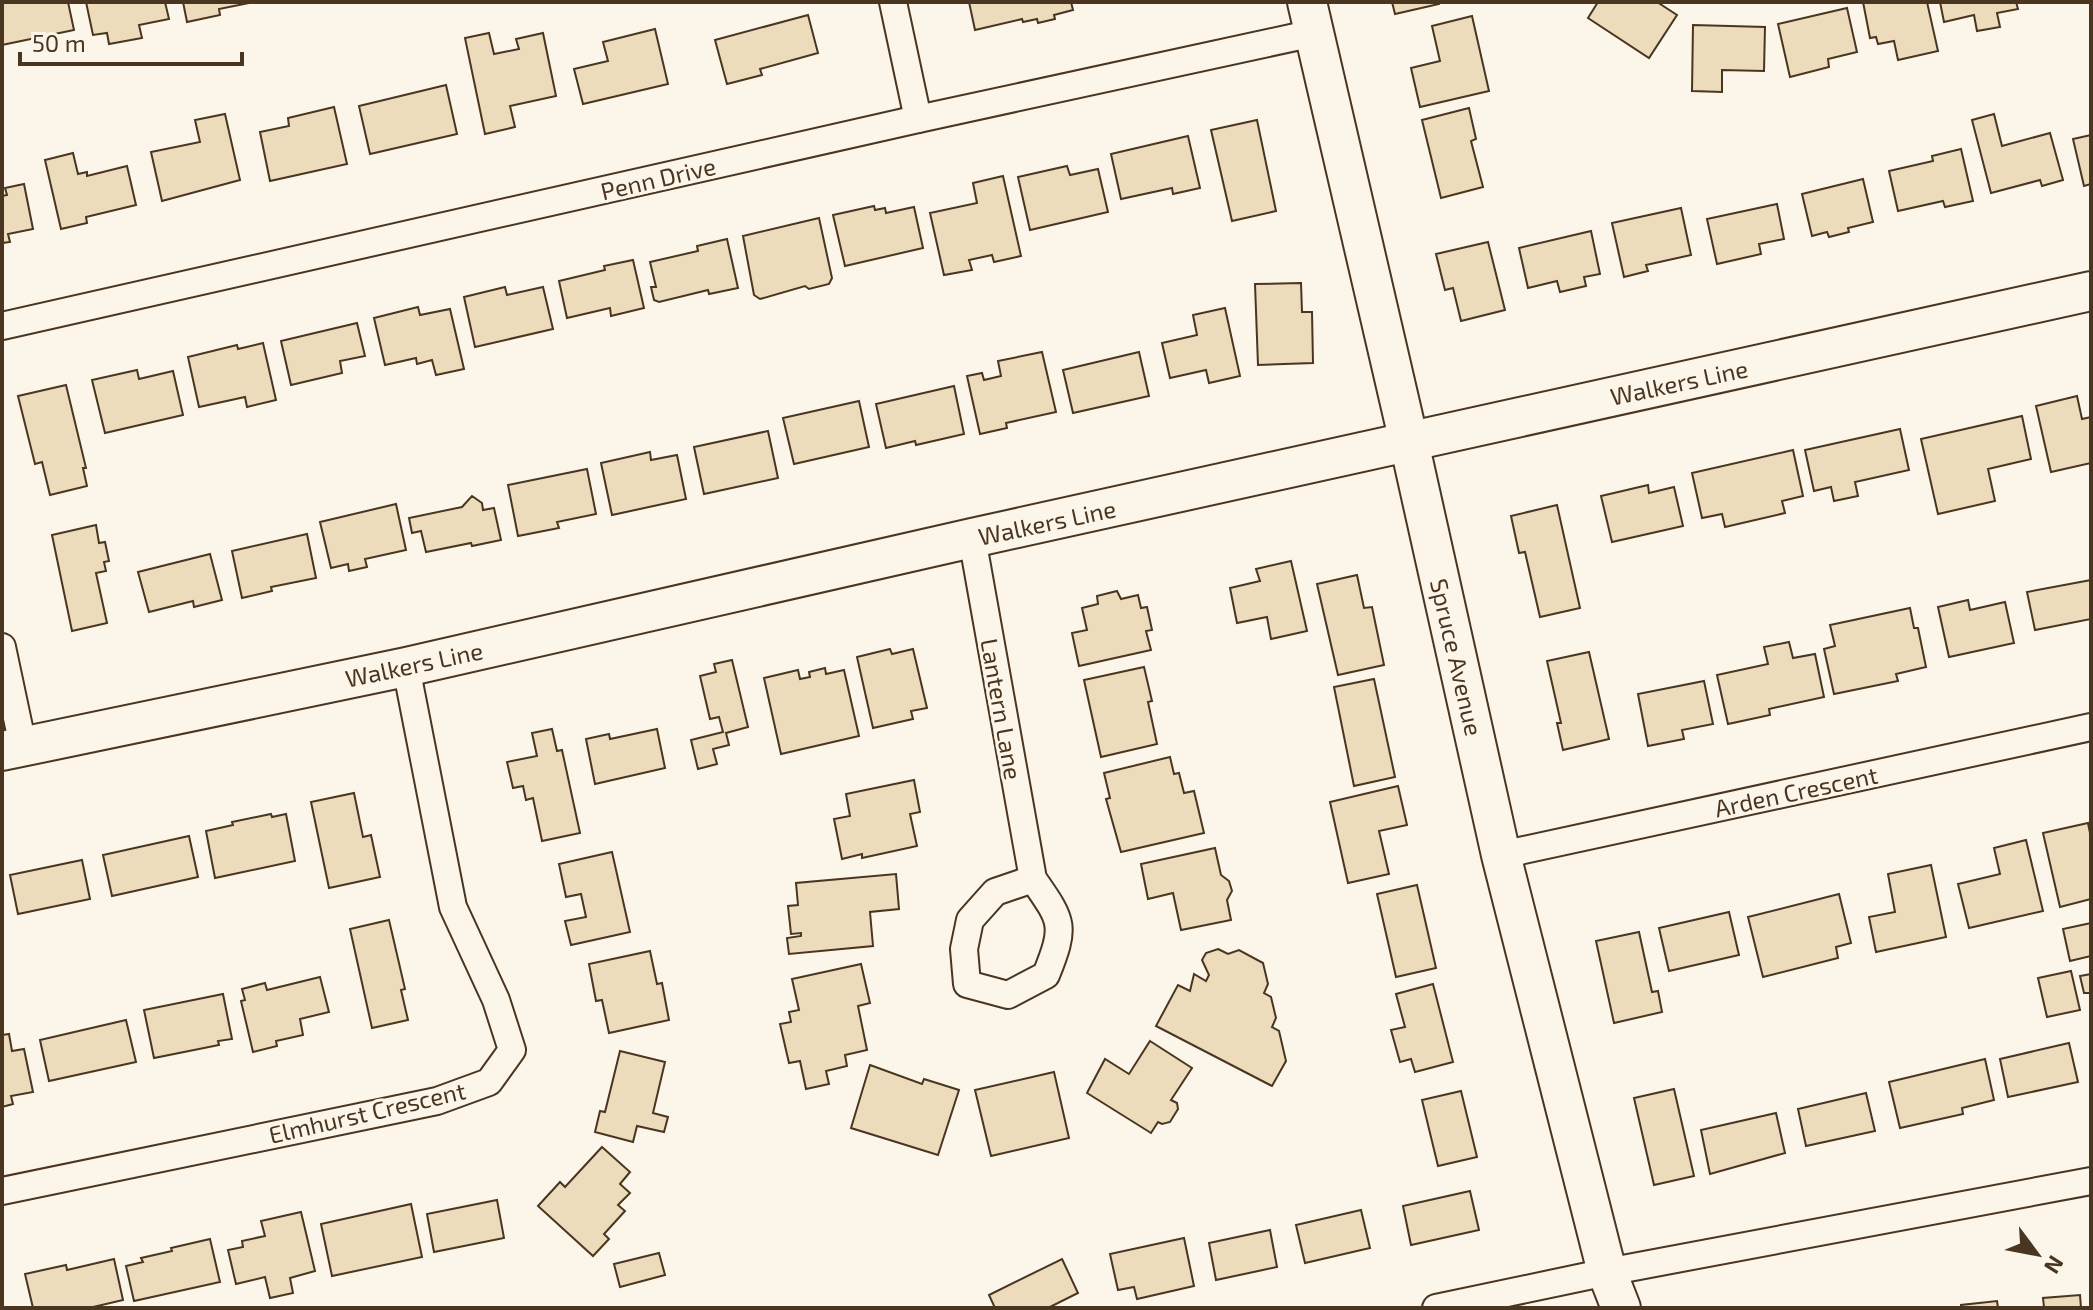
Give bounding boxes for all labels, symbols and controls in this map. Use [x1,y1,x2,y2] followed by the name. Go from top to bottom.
[20,16,242,66] scale bar
[32,28,86,57] text: 50 m
[598,151,718,205] street label: Penn Drive
[1608,353,1750,411] street label: Walkers Line
[976,493,1118,551] street label: Walkers Line
[1425,576,1489,738] street label: Spruce Avenue
[343,635,485,693] street label: Walkers Line
[975,636,1029,782] street label: Lantern Lane
[1712,760,1880,822] street label: Arden Crescent
[266,1075,468,1149] street label: Elmhurst Crescent
[1997,1214,2077,1294] north arrow
[2040,1252,2070,1279] text: N

